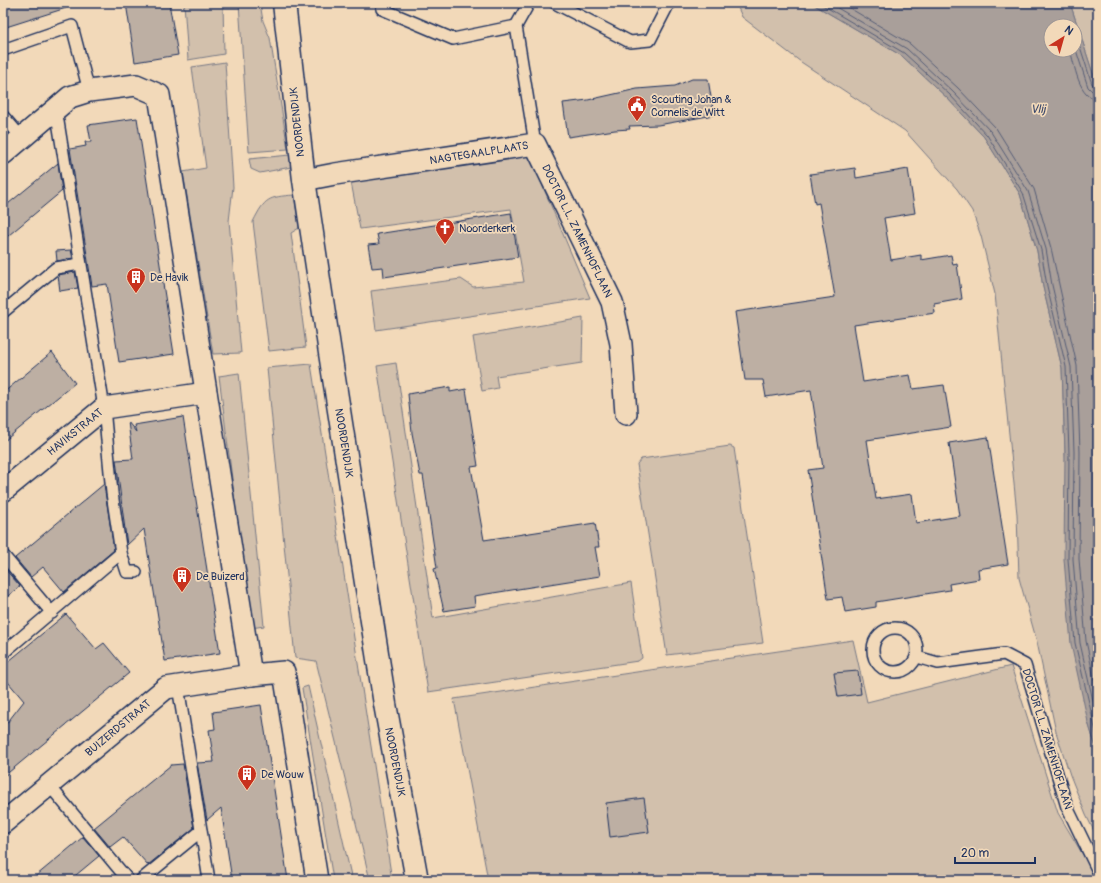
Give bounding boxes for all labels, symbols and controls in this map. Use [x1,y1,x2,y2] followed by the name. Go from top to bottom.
[1043,18,1083,58] north arrow
[1062,23,1076,38] text: N
[287,86,307,157] street label: NOORDENDIJK
[651,93,732,119] place label: Scouting Johan & Cornelis de Witt
[626,94,648,122] public building icon: Scouting Johan & Cornelis de Witt
[1030,102,1047,117] water label: Vlij
[429,139,529,167] street label: NAGTEGAALPLAATS
[539,162,615,300] street label: DOCTOR L.L. ZAMENHOFLAAN
[434,217,456,245] church icon: Noorderkerk
[459,222,516,235] place label: Noorderkerk
[125,266,147,294] building icon: De Havik
[150,271,189,284] place label: De Havik
[45,406,105,458] street label: HAVIKSTRAAT
[332,407,356,479] street label: NOORDENDIJK
[171,565,193,593] building icon: De Buizerd
[196,570,245,583] place label: De Buizerd
[1019,667,1075,811] street label: DOCTOR L.L. ZAMENHOFLAAN
[83,697,153,759] street label: BUIZERDSTRAAT
[382,726,408,798] street label: NOORDENDIJK
[236,763,258,791] building icon: De Wouw
[261,768,305,781] place label: De Wouw
[955,839,1035,865] scale bar
[961,846,990,861] text: 20 m

